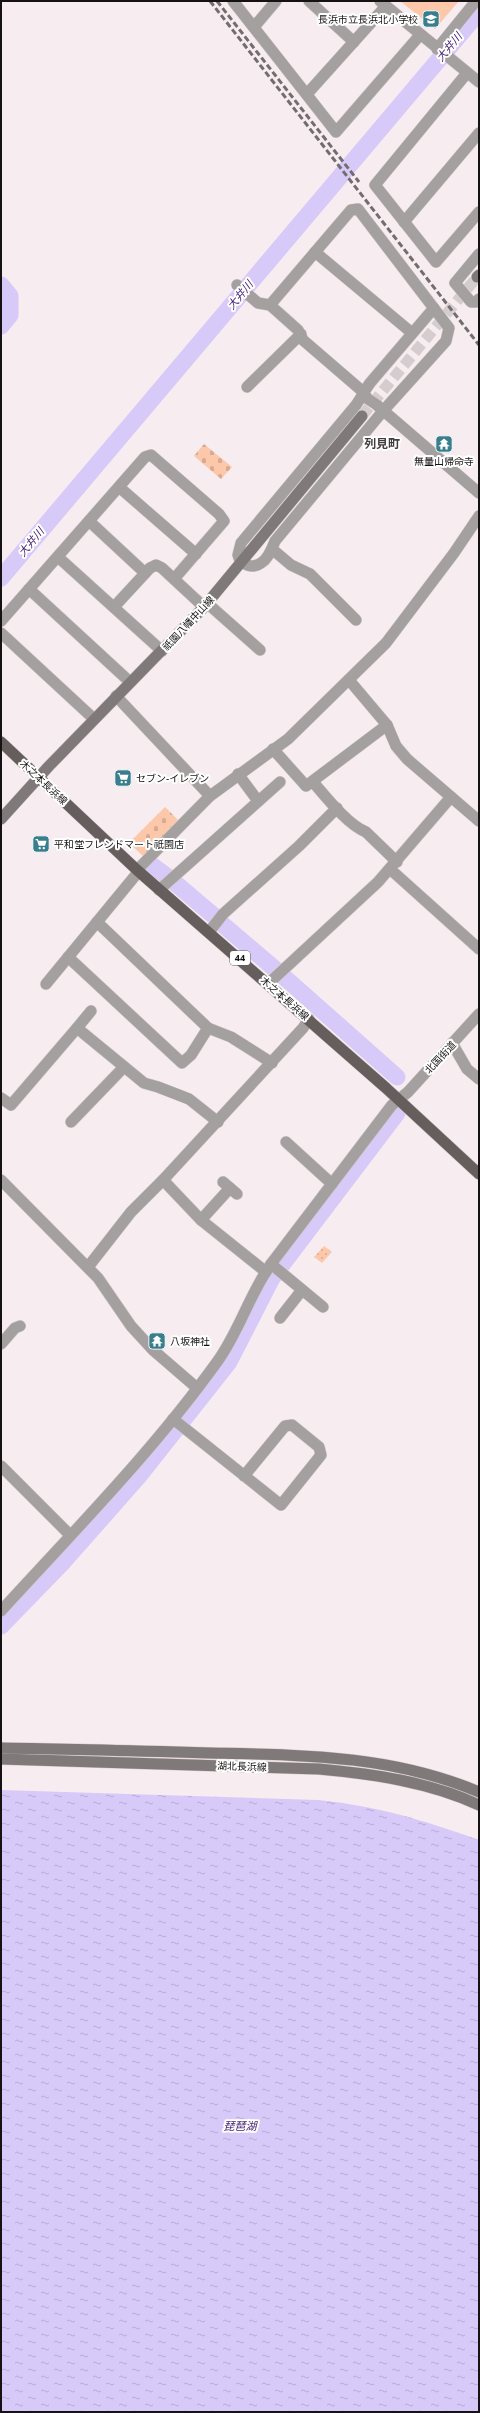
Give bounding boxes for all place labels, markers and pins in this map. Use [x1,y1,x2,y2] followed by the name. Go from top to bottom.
[421,9,441,29] school or university icon: 長浜市立長浜北小学校
[318,12,418,26] place label: 長浜市立長浜北小学校
[434,434,454,454] temple icon: 無量山帰命寺
[414,454,474,468] place label: 無量山帰命寺
[113,768,133,788] supermarket icon: セブン-イレブン
[136,771,209,785] place label: セブン-イレブン
[31,834,51,854] supermarket icon: 平和堂フレンドマート祇園店
[54,837,184,851] place label: 平和堂フレンドマート祇園店
[147,1331,167,1351] temple icon: 八坂神社
[170,1334,210,1348] place label: 八坂神社

